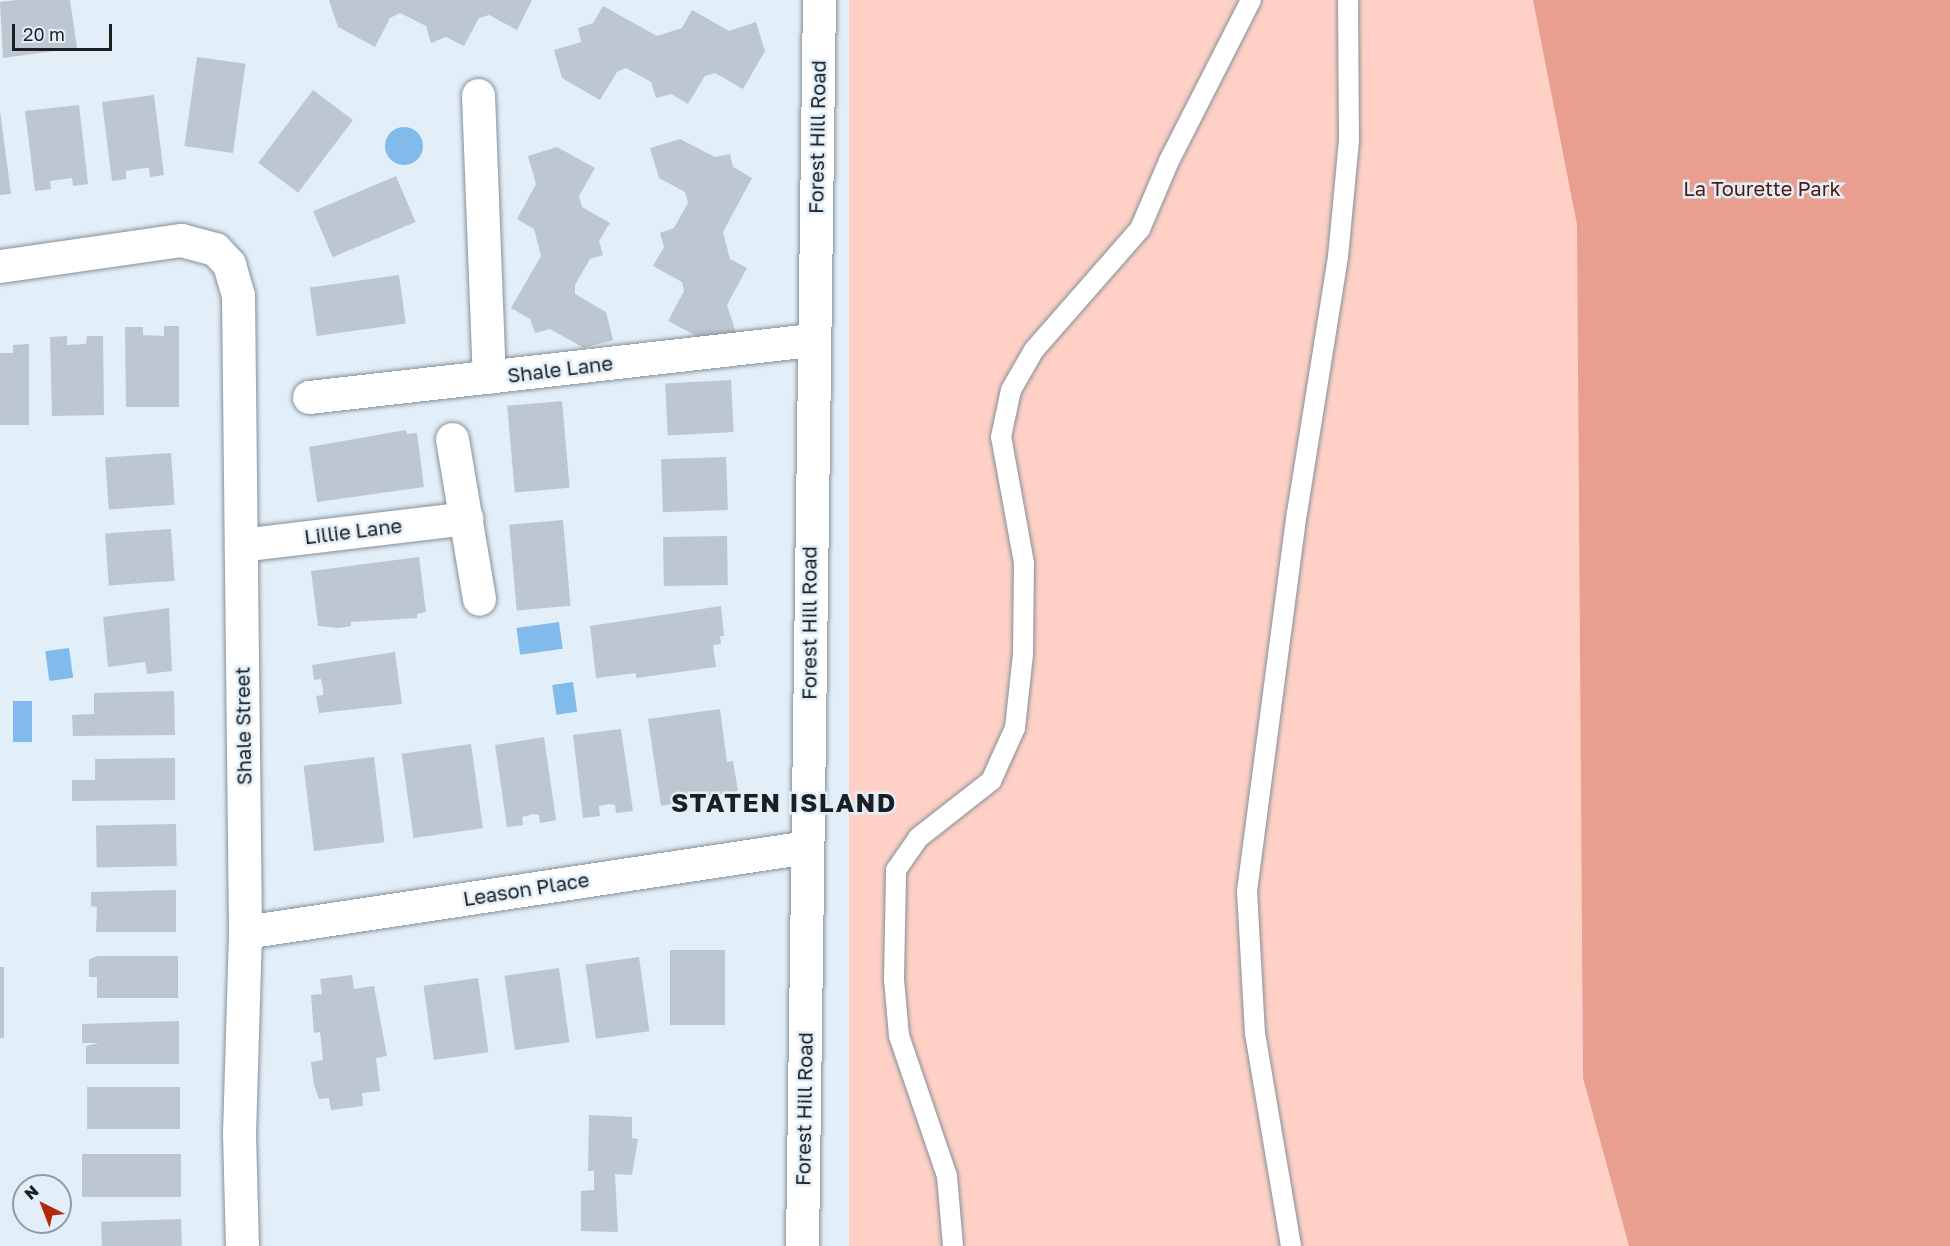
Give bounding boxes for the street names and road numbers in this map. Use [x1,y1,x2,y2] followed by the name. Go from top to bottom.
[804,60,830,214] street label: Forest Hill Road
[506,351,614,387] street label: Shale Lane
[303,513,403,549] street label: Lillie Lane
[797,546,821,700] street label: Forest Hill Road
[230,667,256,785] street label: Shale Street
[461,867,591,911] street label: Leason Place
[791,1032,817,1186] street label: Forest Hill Road

